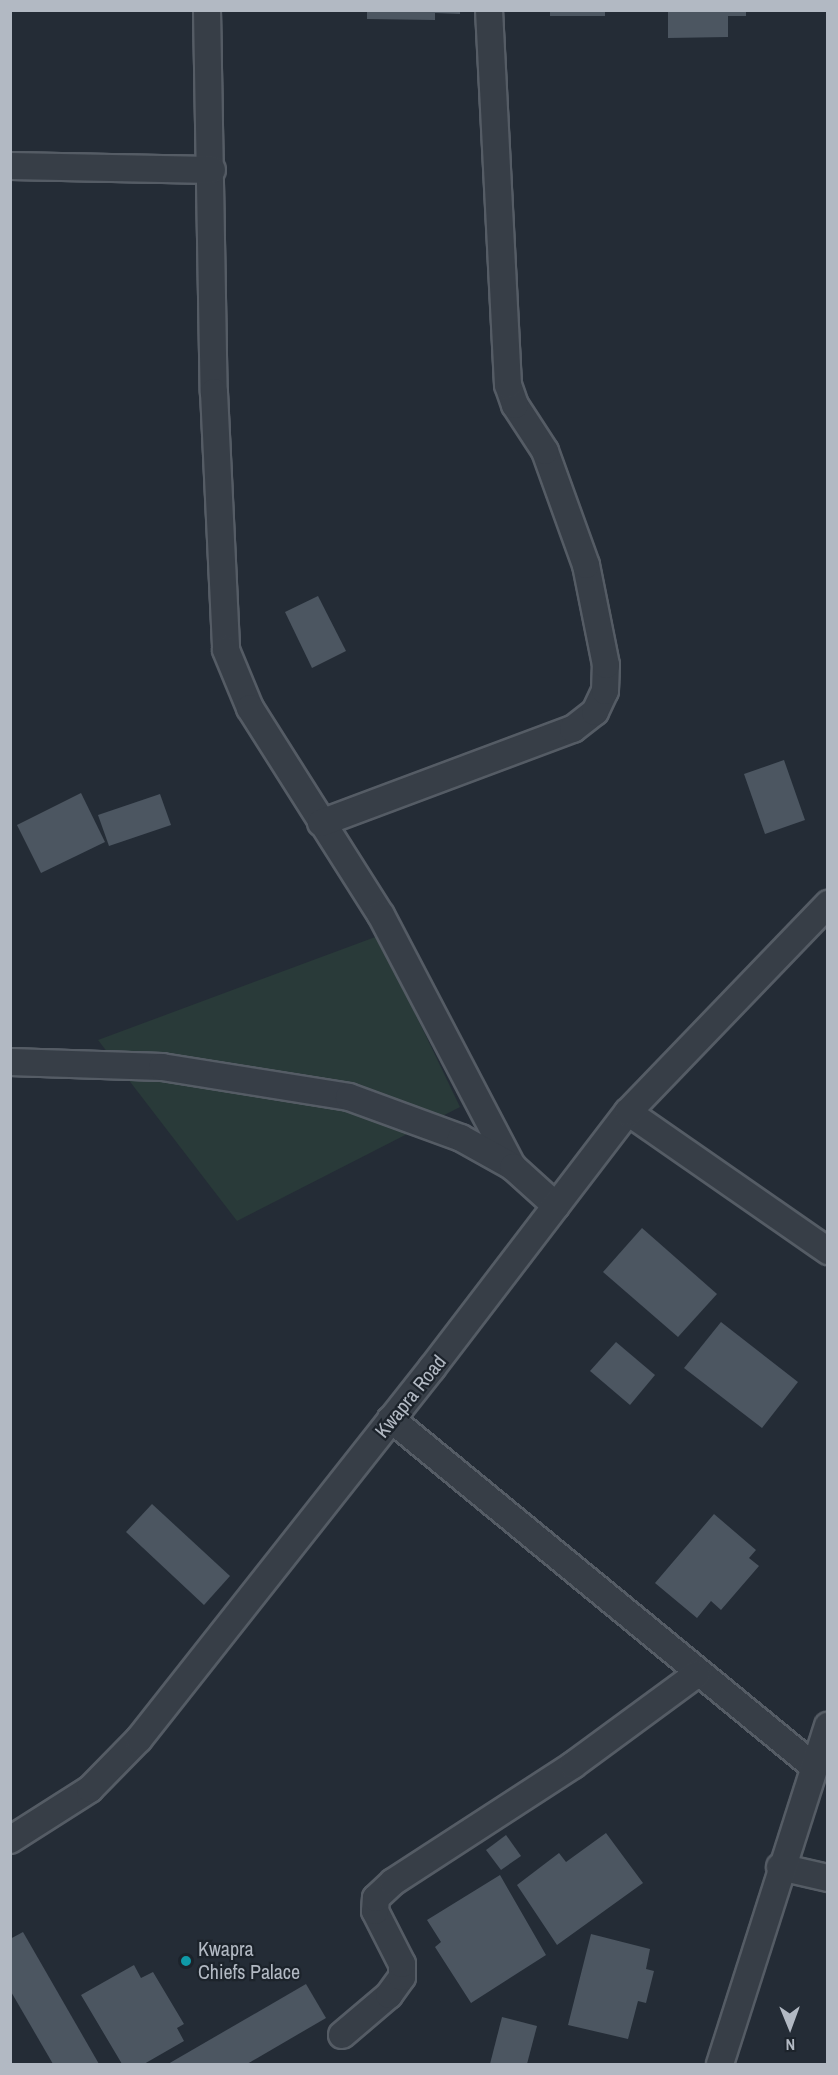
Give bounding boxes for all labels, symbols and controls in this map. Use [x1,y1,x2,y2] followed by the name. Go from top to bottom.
[369,1350,451,1442] street label: Kwapra Road
[198,1937,300,1984] place label: Kwapra Chiefs Palace
[179,1954,193,1968] marker: Kwapra Chiefs Palace
[760,1997,820,2057] north arrow
[785,2034,795,2056] text: N

